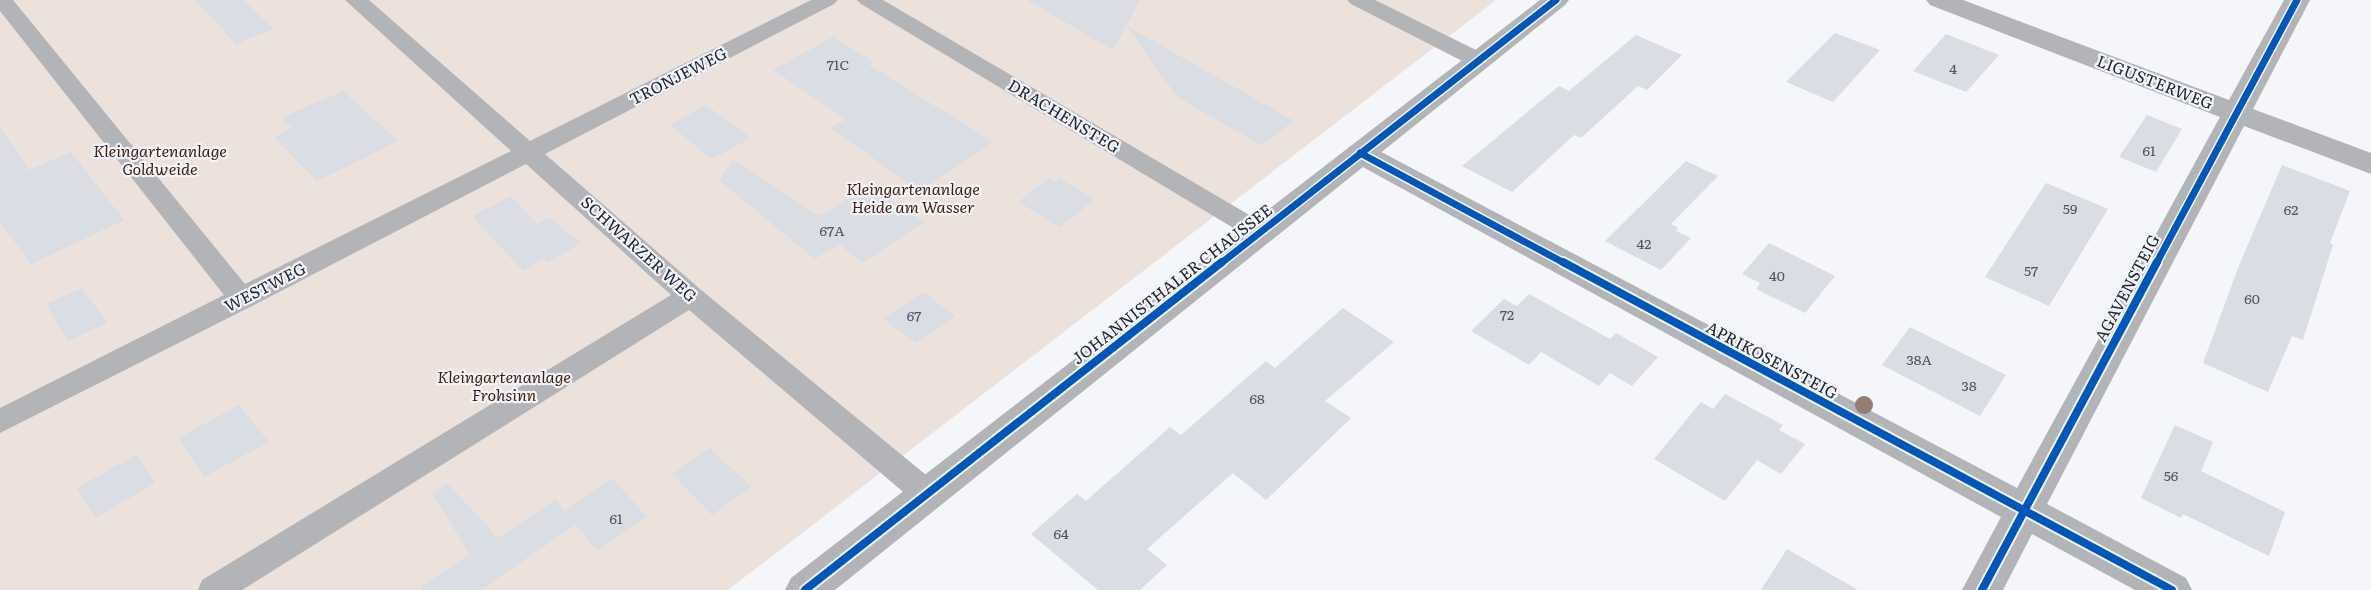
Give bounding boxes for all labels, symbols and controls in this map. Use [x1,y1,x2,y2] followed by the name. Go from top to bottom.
[625,40,730,110] street label: TRONJEWEG
[2094,48,2217,114] street label: LIGUSTERWEG
[827,54,849,74] house number: 71C
[1949,58,1957,78] house number: 4
[1004,72,1125,158] street label: DRACHENSTEG
[93,138,227,180] park label: Kleingartenanlage Goldweide
[2142,140,2156,160] house number: 61
[846,176,980,218] park label: Kleingartenanlage Heide am Wasser
[576,190,703,307] street label: SCHWARZER WEG
[1066,197,1277,369] street label: JOHANNISTHALER CHAUSSEE
[2063,198,2077,218] house number: 59
[2284,199,2298,219] house number: 62
[820,220,845,240] house number: 67A
[2088,230,2165,346] street label: AGAVENSTEIG
[1637,233,1651,253] house number: 42
[220,255,309,317] street label: WESTWEG
[2024,260,2038,280] house number: 57
[1769,265,1785,285] house number: 40
[2244,288,2260,308] house number: 60
[1500,304,1514,324] house number: 72
[907,305,921,325] house number: 67
[1702,314,1843,404] street label: APRIKOSENSTEIG
[1906,349,1933,369] house number: 38A
[437,364,571,406] park label: Kleingartenanlage Frohsinn
[1961,375,1977,395] house number: 38
[1249,388,1265,408] house number: 68
[2164,465,2179,485] house number: 56
[609,508,623,528] house number: 61
[1053,523,1069,543] house number: 64

